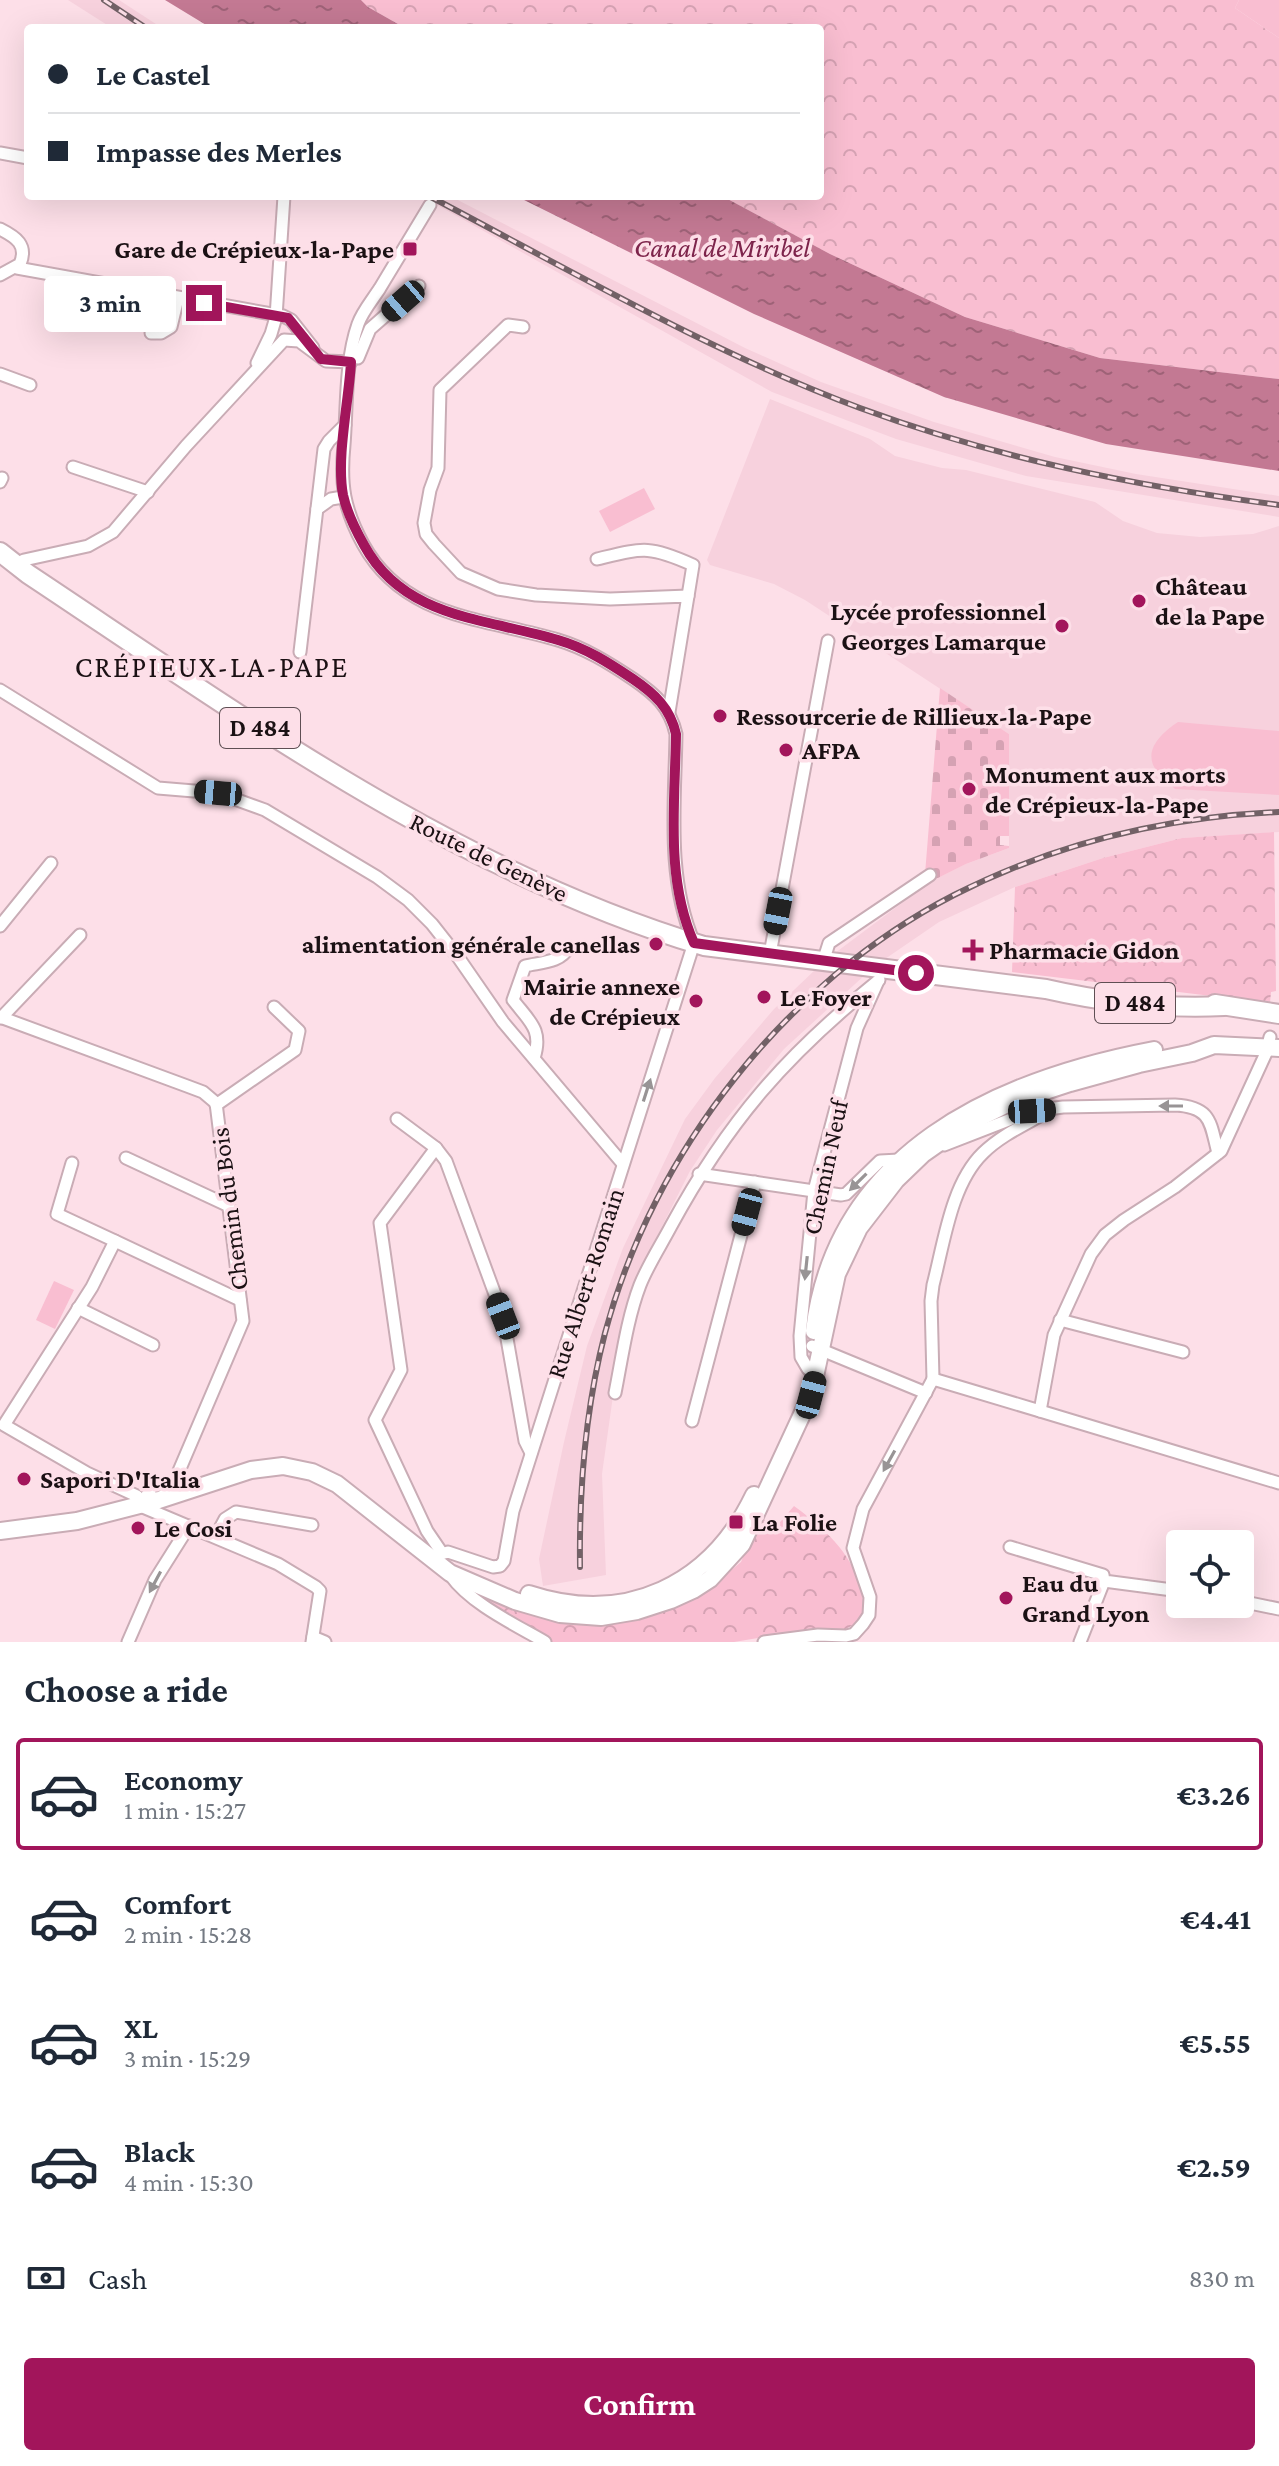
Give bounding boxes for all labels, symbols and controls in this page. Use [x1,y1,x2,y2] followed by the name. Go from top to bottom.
[96,58,210,91] text: Le Castel
[96,135,342,168] text: Impasse des Merles
[634,232,811,263] water label: Canal de Miribel
[114,235,394,264] place label: Gare de Crépieux-la-Pape
[401,240,419,258] marker: Gare de Crépieux-la-Pape
[44,275,176,331] callout: 3 min
[377,276,429,326] car
[186,285,222,321] route end
[79,289,141,318] text: 3 min
[1155,572,1265,631] place label: Château de la Pape
[1130,592,1148,610] marker: Château de la Pape
[830,597,1046,656] place label: Lycée professionnel Georges Lamarque
[1053,617,1071,635] marker: Lycée professionnel Georges Lamarque
[75,650,349,683] district label: CRÉPIEUX-LA-PAPE
[736,702,1092,731] place label: Ressourcerie de Rillieux-la-Pape
[711,707,729,725] marker: Ressourcerie de Rillieux-la-Pape
[220,708,300,748] road number: D 484
[801,736,860,765] place label: AFPA
[777,741,795,759] marker: AFPA
[985,760,1226,819] place label: Monument aux morts de Crépieux-la-Pape
[193,779,243,807] car
[960,780,978,798] marker: Monument aux morts de Crépieux-la-Pape
[405,807,572,908] street label: Route de Genève
[762,885,794,937] car
[302,930,640,959] place label: alimentation générale canellas
[647,935,665,953] marker: alimentation générale canellas
[989,936,1179,965] place label: Pharmacie Gidon
[964,941,982,959] marker: Pharmacie Gidon
[898,955,934,991] route start
[523,972,681,1031] place label: Mairie annexe de Crépieux
[780,983,873,1012] place label: Le Foyer
[1095,983,1175,1023] road number: D 484
[755,988,773,1006] marker: Le Foyer
[687,992,705,1010] marker: Mairie annexe de Crépieux
[641,1078,653,1102] one-way arrow
[797,1096,854,1237] street label: Chemin Neuf
[1007,1098,1057,1124] car
[1158,1100,1183,1112] one-way arrow
[205,1126,254,1292] street label: Chemin du Bois
[849,1172,868,1191] one-way arrow
[541,1184,630,1382] street label: Rue Albert-Romain
[729,1186,765,1238] car
[799,1256,812,1281] one-way arrow
[483,1289,523,1343] car
[793,1369,829,1421] car
[882,1450,896,1472] one-way arrow
[40,1465,200,1494] place label: Sapori D'Italia
[15,1470,33,1488] marker: Sapori D'Italia
[752,1508,837,1537] place label: La Folie
[727,1513,745,1531] marker: La Folie
[154,1514,233,1543] place label: Le Cosi
[129,1519,147,1537] marker: Le Cosi
[1166,1530,1254,1618] map controls
[1166,1530,1254,1618] button: locate
[1022,1569,1149,1628] place label: Eau du Grand Lyon
[149,1571,163,1593] one-way arrow
[997,1589,1015,1607] marker: Eau du Grand Lyon
[24,1670,228,1710] text: Choose a ride
[28,1758,100,1830] icon: car
[124,1763,243,1796] text: Economy
[1177,1778,1251,1811] text: €3.26
[124,1796,246,1825] text: 1 min · 15:27
[28,1882,100,1954] icon: car
[124,1887,231,1920] text: Comfort
[1180,1902,1251,1935] text: €4.41
[124,1920,252,1949] text: 2 min · 15:28
[28,2006,100,2078] icon: car
[124,2011,158,2044] text: XL
[1180,2026,1251,2059] text: €5.55
[124,2044,251,2073] text: 3 min · 15:29
[28,2130,100,2202] icon: car
[124,2135,195,2168] text: Black
[1177,2150,1251,2183] text: €2.59
[124,2168,254,2197] text: 4 min · 15:30
[24,2256,68,2300] icon: cash
[88,2262,147,2295] text: Cash
[1189,2264,1255,2293] text: 830 m
[24,2358,1255,2450] button: Confirm

